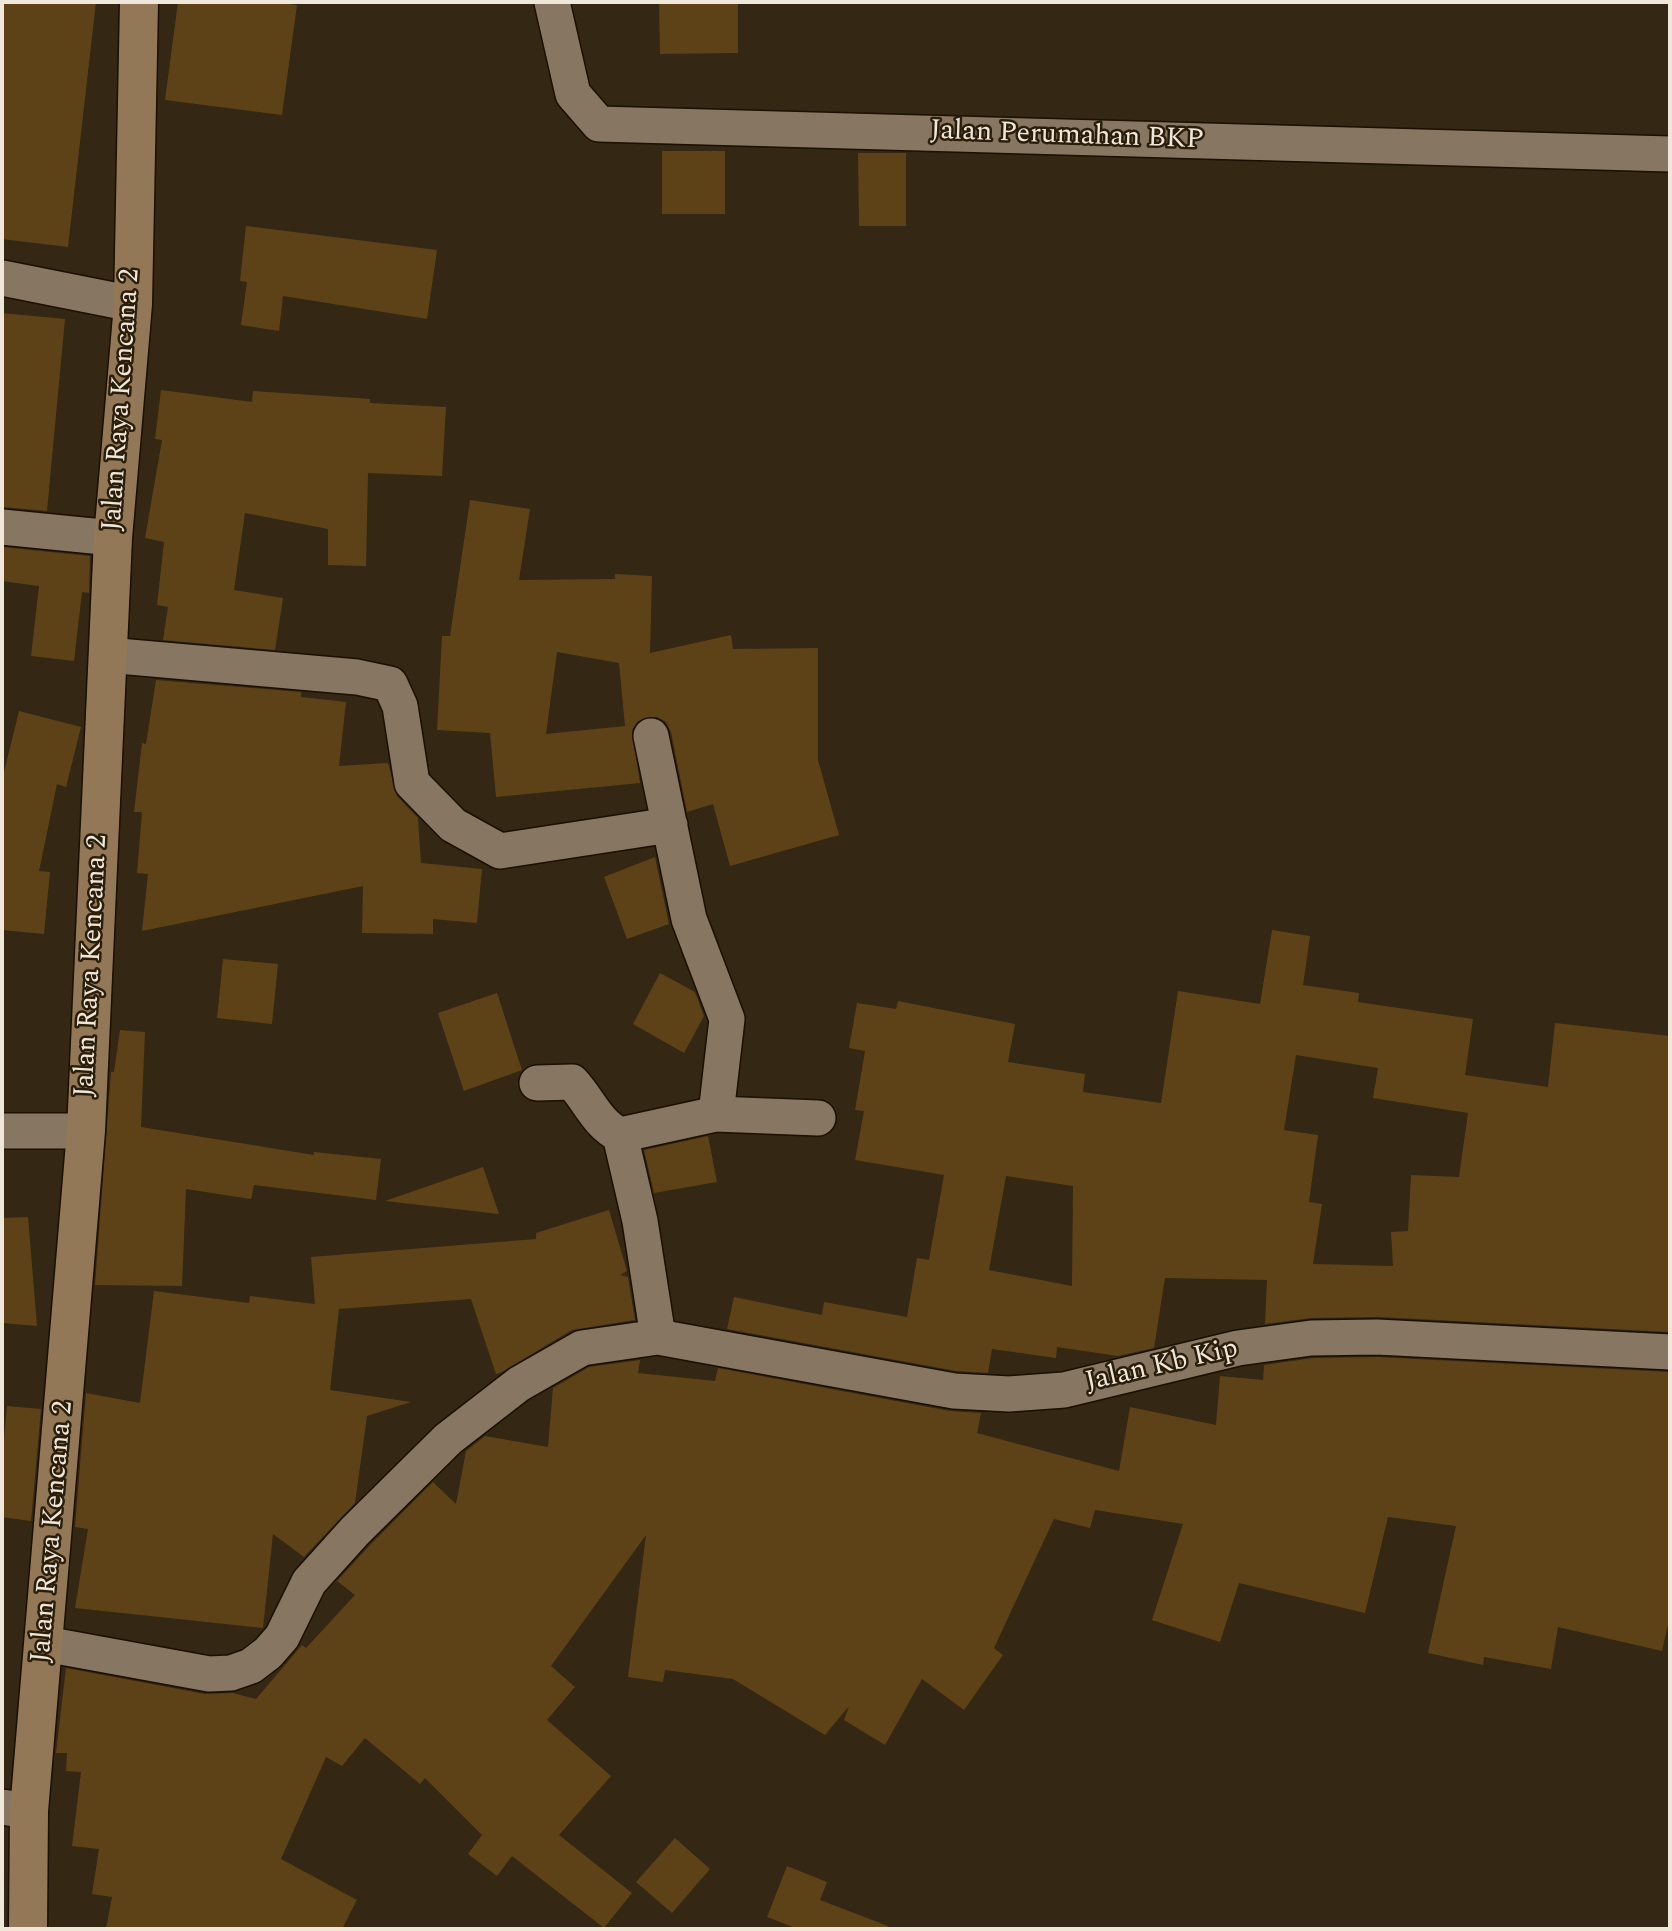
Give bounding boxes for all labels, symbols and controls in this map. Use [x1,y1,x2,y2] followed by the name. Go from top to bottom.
[930,115,1204,159] street label: Jalan Perumahan BKP
[97,268,149,532] street label: Jalan Raya Kencana 2
[69,834,117,1098] street label: Jalan Raya Kencana 2
[1082,1333,1242,1401] street label: Jalan Kb Kip
[26,1400,82,1664] street label: Jalan Raya Kencana 2

